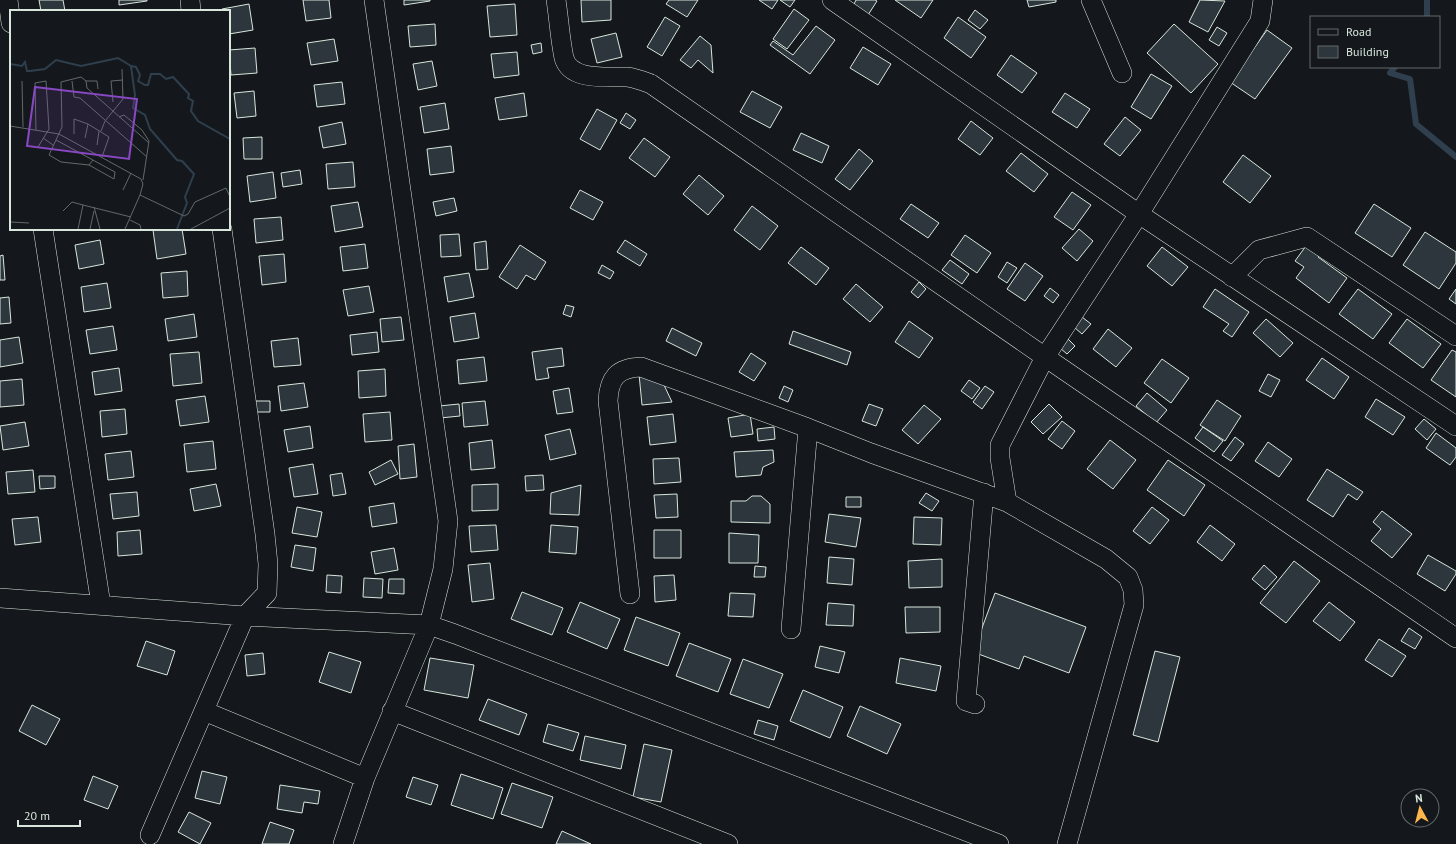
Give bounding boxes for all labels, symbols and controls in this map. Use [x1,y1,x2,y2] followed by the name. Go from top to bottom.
[10,10,230,230] inset map
[1310,16,1440,68] legend
[1346,24,1371,39] text: Road
[1346,44,1389,59] text: Building
[1400,788,1440,828] north arrow
[1414,791,1423,805] text: N
[18,802,80,828] scale bar
[24,808,50,823] text: 20 m

